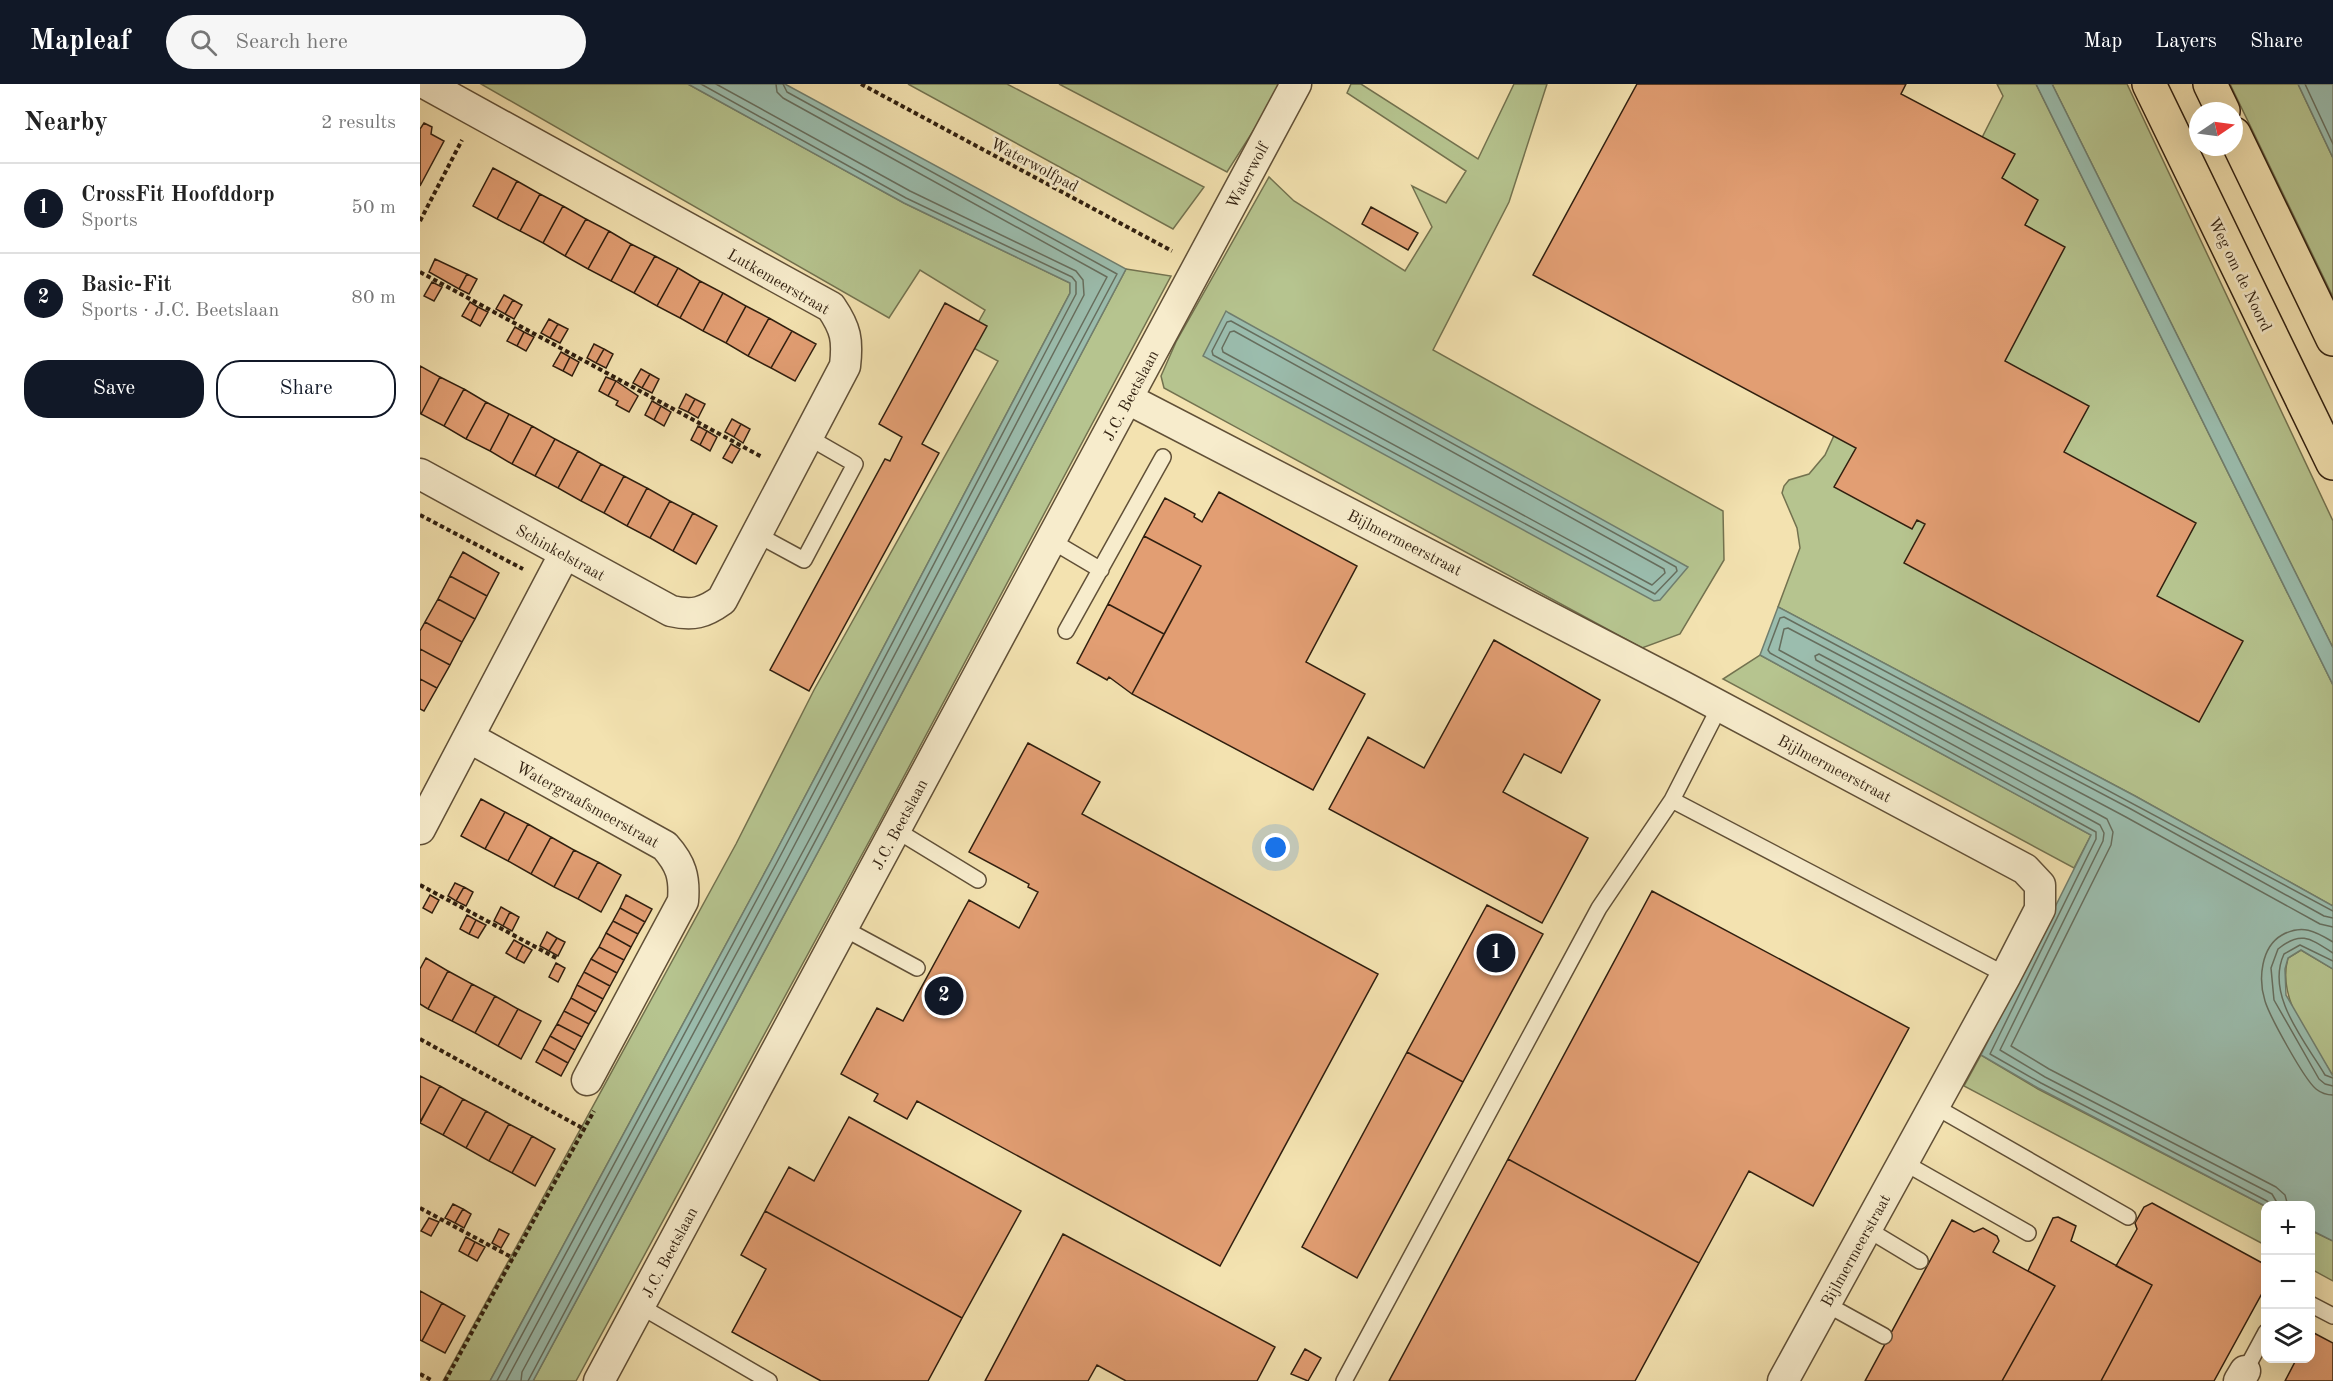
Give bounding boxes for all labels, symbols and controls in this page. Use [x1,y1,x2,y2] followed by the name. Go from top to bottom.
[166,15,586,69] search box
[187,26,220,59] icon: search
[30,28,130,56] text: Mapleaf
[235,31,348,53] text: Search here
[2083,31,2122,52] text: Map
[2155,31,2217,52] text: Layers
[2250,31,2303,52] text: Share
[2189,102,2243,156] north arrow
[24,110,108,136] text: Nearby
[321,113,396,133] text: 2 results
[987,136,1081,196] street label: Waterwolfpad
[1225,140,1273,212] street label: Waterwolf
[81,184,275,206] text: CrossFit Hoofddorp
[38,198,49,218] text: 1
[351,198,396,218] text: 50 m
[81,211,138,231] text: Sports
[2205,215,2274,334] street label: Weg om de Noord
[724,247,832,319] street label: Lutkemeerstraat
[81,274,171,296] text: Basic-Fit
[38,288,49,308] text: 2
[351,288,396,308] text: 80 m
[81,301,279,321] text: Sports · J.C. Beetslaan
[1101,348,1162,444] street label: J.C. Beetslaan
[24,360,204,418] button: Save
[216,360,396,418] button: Share
[1344,508,1464,580] street label: Bijlmermeerstraat
[513,523,608,585] street label: Schinkelstraat
[1775,733,1894,807] street label: Bijlmermeerstraat
[513,760,662,852] street label: Watergraafsmeerstraat
[870,777,931,873] street label: J.C. Beetslaan
[1261,833,1290,862] your location
[1476,930,1516,976] pin: 1
[924,974,964,1018] pin: 2
[1819,1192,1894,1310] street label: Bijlmermeerstraat
[2261,1201,2315,1363] map controls
[2261,1201,2315,1255] button: +
[640,1205,701,1301] street label: J.C. Beetslaan
[2261,1255,2315,1309] button: −
[2261,1309,2315,1363] button: layers

